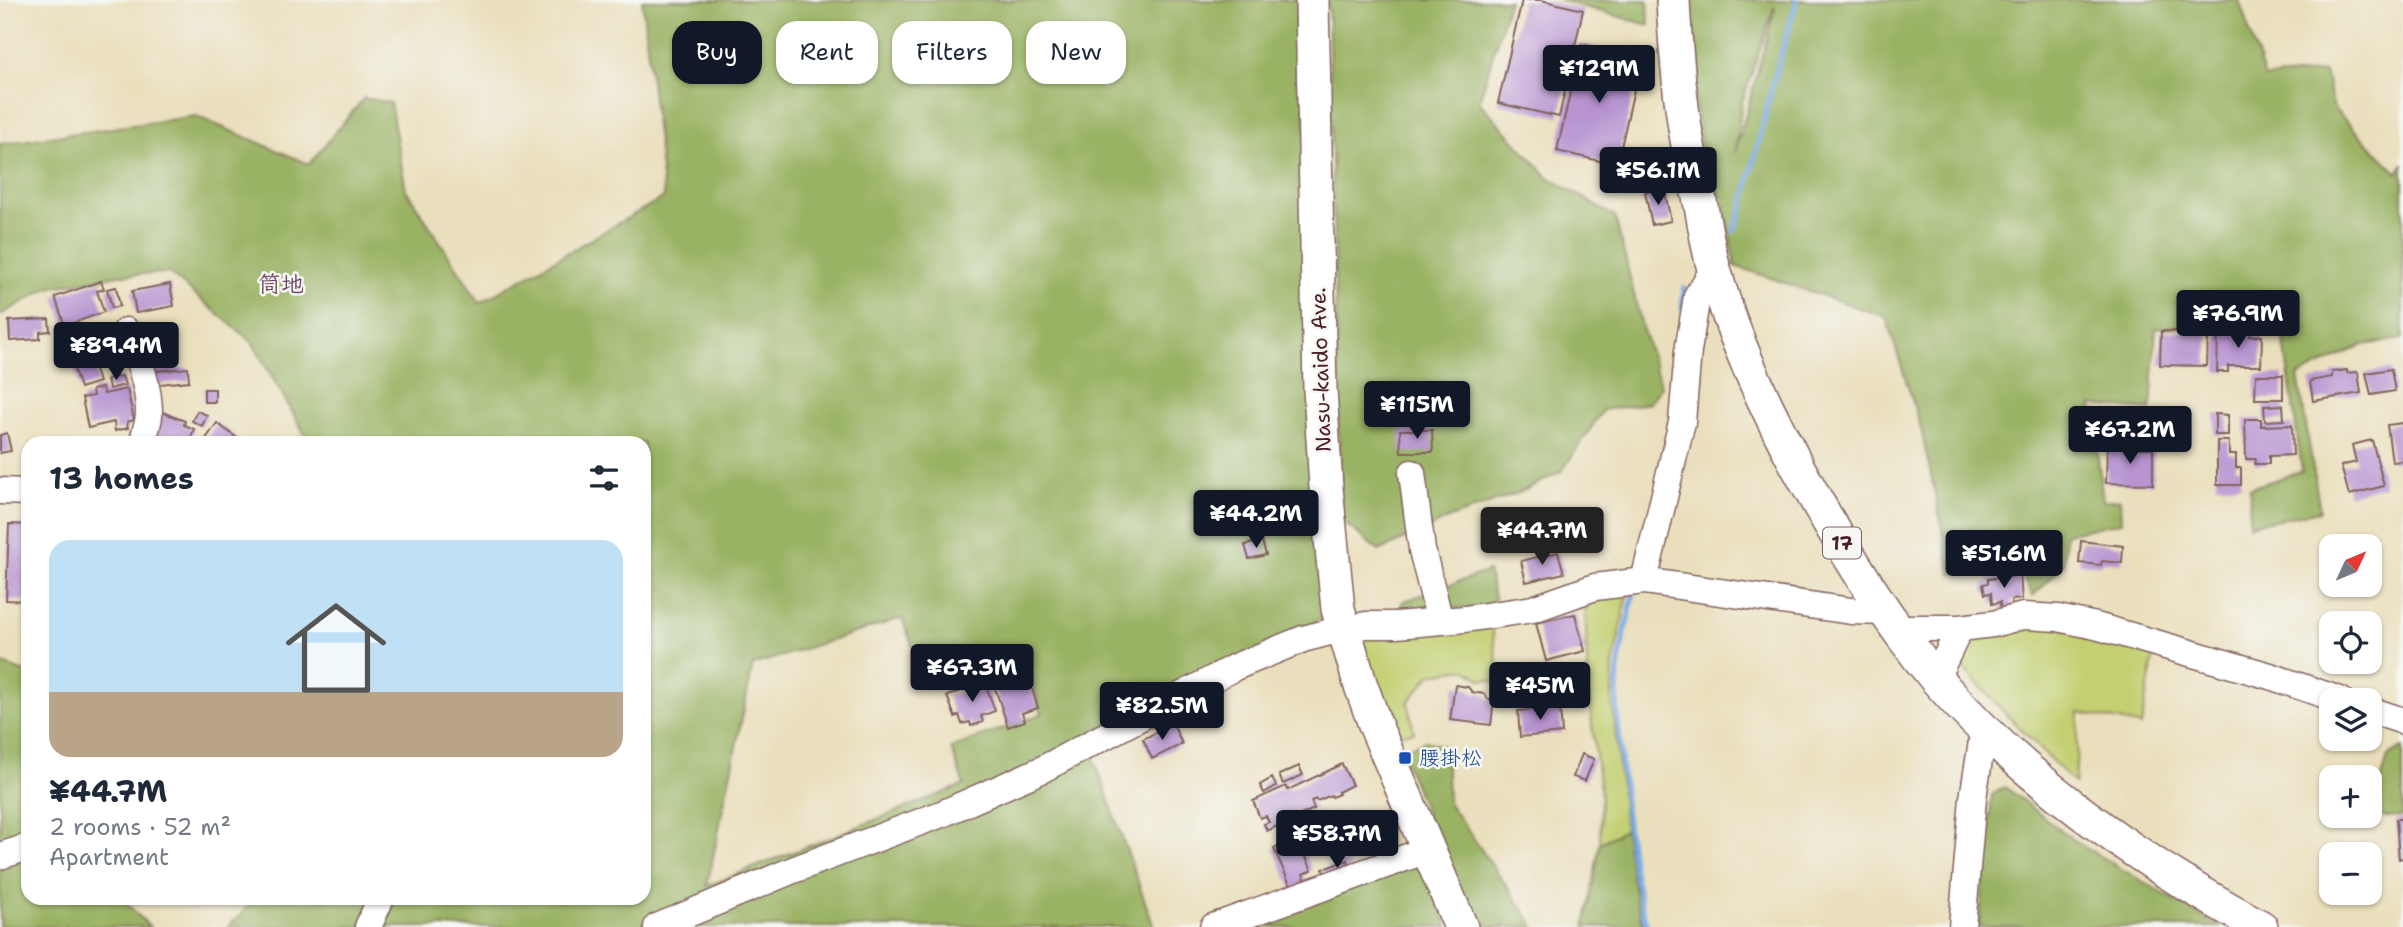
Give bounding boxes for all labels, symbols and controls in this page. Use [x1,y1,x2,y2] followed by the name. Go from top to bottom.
[672,21,762,84] chip: Buy
[776,21,878,84] chip: Rent
[892,21,1012,84] chip: Filters
[1026,21,1126,84] chip: New
[1550,46,1648,105] pin: ¥129M
[1559,53,1639,83] text: ¥129M
[1601,148,1715,207] pin: ¥56.1M
[1616,155,1700,185] text: ¥56.1M
[258,269,304,299] district label: 筒地
[1304,287,1338,453] street label: Nasu-kaido Ave.
[2181,290,2295,350] pin: ¥76.9M
[2193,298,2283,328] text: ¥76.9M
[59,322,173,382] pin: ¥89.4M
[70,330,162,360] text: ¥89.4M
[1368,382,1466,441] pin: ¥115M
[1380,389,1454,419] text: ¥115M
[2073,406,2187,466] pin: ¥67.2M
[2085,414,2175,444] text: ¥67.2M
[49,458,194,499] text: 13 homes
[585,459,623,497] icon: filters
[1199,490,1313,550] pin: ¥44.2M
[1210,498,1302,528] text: ¥44.2M
[1485,508,1599,567] pin: ¥44.7M
[1497,515,1587,545] text: ¥44.7M
[1823,528,1861,558] road number: 17
[1947,530,2061,590] pin: ¥51.6M
[2319,534,2382,597] north arrow
[2319,534,2382,905] map controls
[1962,538,2046,568] text: ¥51.6M
[273,585,399,711] icon: home
[2319,611,2382,674] button: locate
[915,644,1029,704] pin: ¥67.3M
[927,652,1017,682] text: ¥67.3M
[1499,662,1581,722] pin: ¥45M
[1505,670,1575,700] text: ¥45M
[1105,682,1219,742] pin: ¥82.5M
[2319,688,2382,751] button: layers
[1116,690,1208,720] text: ¥82.5M
[1419,744,1482,772] place label: 腰掛松
[1397,750,1413,766] marker: 腰掛松
[2319,765,2382,828] button: +
[49,771,167,812] text: ¥44.7M
[1280,810,1394,870] pin: ¥58.7M
[49,812,231,842] text: 2 rooms · 52 m²
[1292,818,1382,848] text: ¥58.7M
[49,842,169,872] text: Apartment
[2319,842,2382,905] button: −

